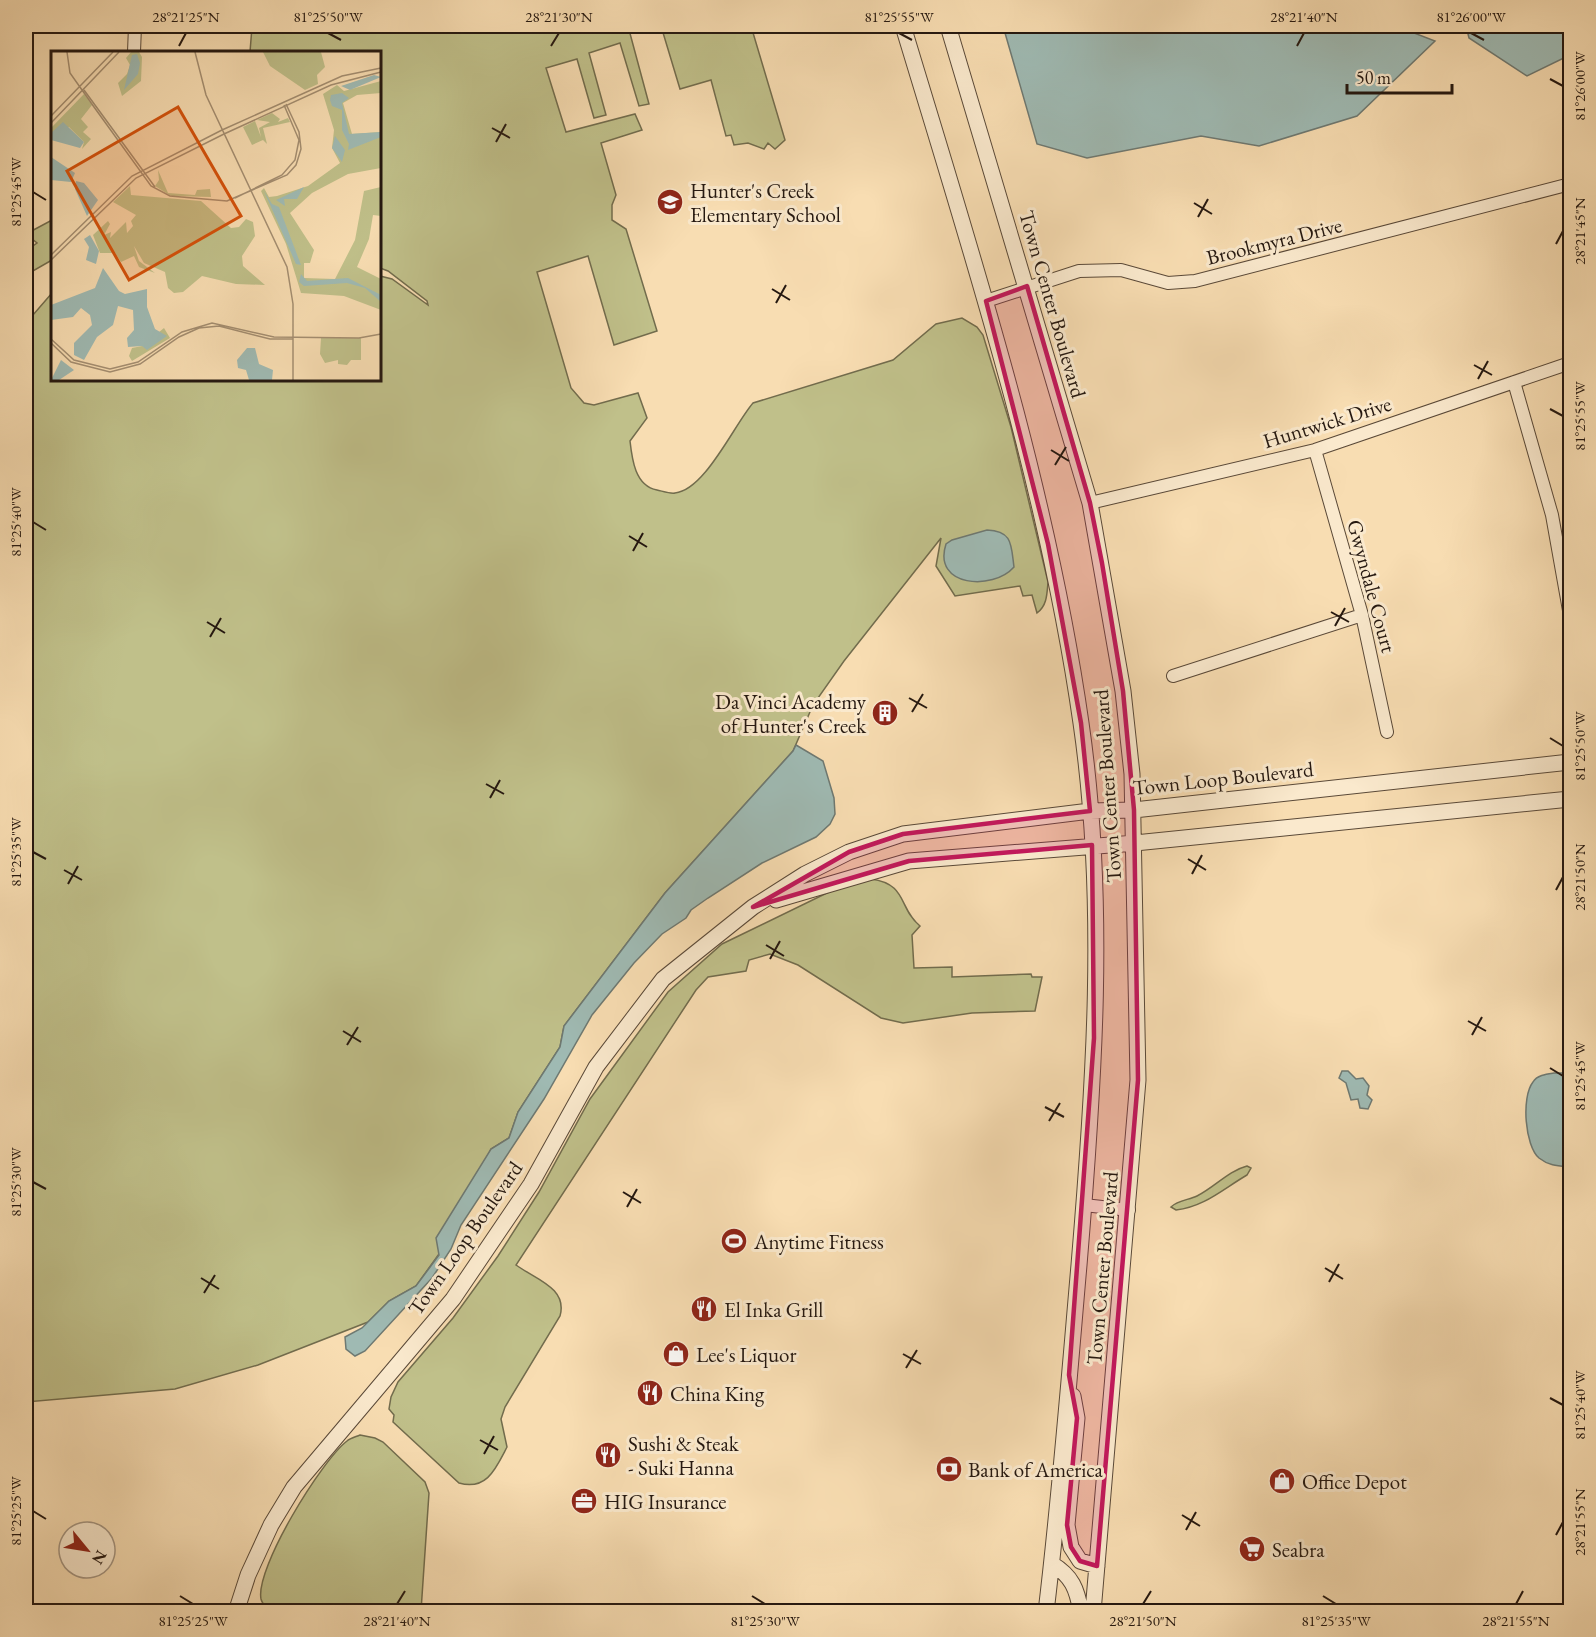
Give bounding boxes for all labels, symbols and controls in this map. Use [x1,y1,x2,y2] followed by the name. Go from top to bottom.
[152,7,220,26] text: 28°21'25"N
[293,7,363,26] text: 81°25'50"W
[525,7,593,26] text: 28°21'30"N
[864,7,934,26] text: 81°25'55"W
[1270,7,1338,26] text: 28°21'40"N
[1436,7,1506,26] text: 81°26'00"W
[51,51,381,381] inset map
[1570,51,1589,121] text: 81°26'00"W
[1347,57,1452,95] scale bar
[1356,66,1391,89] text: 50 m
[6,157,25,227] text: 81°25'45"W
[690,177,841,228] place label: Hunter's Creek Elementary School
[655,187,685,217] school or university icon: Hunter's Creek Elementary School
[1570,197,1589,265] text: 28°21'45"N
[1013,207,1093,401] street label: Town Center Boulevard
[1203,211,1345,271] street label: Brookmyra Drive
[1570,381,1589,451] text: 81°25'55"W
[1260,390,1394,454] street label: Huntwick Drive
[6,487,25,557] text: 81°25'40"W
[1341,517,1403,656] street label: Gwyndale Court
[715,688,867,739] place label: Da Vinci Academy of Hunter's Creek
[1087,688,1127,884] street label: Town Center Boulevard
[870,698,900,728] building icon: Da Vinci Academy of Hunter's Creek
[1570,711,1589,781] text: 81°25'50"W
[1131,755,1315,801] street label: Town Loop Boulevard
[6,817,25,887] text: 81°25'35"W
[1570,843,1589,911] text: 28°21'50"N
[1570,1041,1589,1111] text: 81°25'45"W
[6,1147,25,1217] text: 81°25'30"W
[402,1156,528,1320] street label: Town Loop Boulevard
[1080,1170,1124,1366] street label: Town Center Boulevard
[719,1226,749,1256] sports icon: Anytime Fitness
[753,1228,884,1255] place label: Anytime Fitness
[689,1294,719,1324] restaurant icon: El Inka Grill
[724,1296,823,1323] place label: El Inka Grill
[661,1339,691,1369] shop icon: Lee's Liquor
[696,1341,796,1368] place label: Lee's Liquor
[1570,1370,1589,1440] text: 81°25'40"W
[635,1378,665,1408] restaurant icon: China King
[670,1380,765,1407] place label: China King
[628,1430,740,1481] place label: Sushi & Steak - Suki Hanna
[593,1440,623,1470] restaurant icon: Sushi & Steak - Suki Hanna
[934,1454,964,1484] bank icon: Bank of America
[968,1456,1104,1483] place label: Bank of America
[1267,1466,1297,1496] shop icon: Office Depot
[1302,1468,1407,1495] place label: Office Depot
[6,1476,25,1546] text: 81°25'25"W
[569,1486,599,1516] office icon: HIG Insurance
[604,1488,727,1515] place label: HIG Insurance
[1570,1488,1589,1556] text: 28°21'55"N
[57,1520,117,1580] north arrow
[1237,1534,1267,1564] supermarket icon: Seabra
[1272,1536,1325,1563] place label: Seabra
[87,1546,112,1568] text: N
[158,1611,228,1630] text: 81°25'25"W
[363,1611,431,1630] text: 28°21'40"N
[730,1611,800,1630] text: 81°25'30"W
[1109,1611,1177,1630] text: 28°21'50"N
[1301,1611,1371,1630] text: 81°25'35"W
[1482,1611,1550,1630] text: 28°21'55"N

